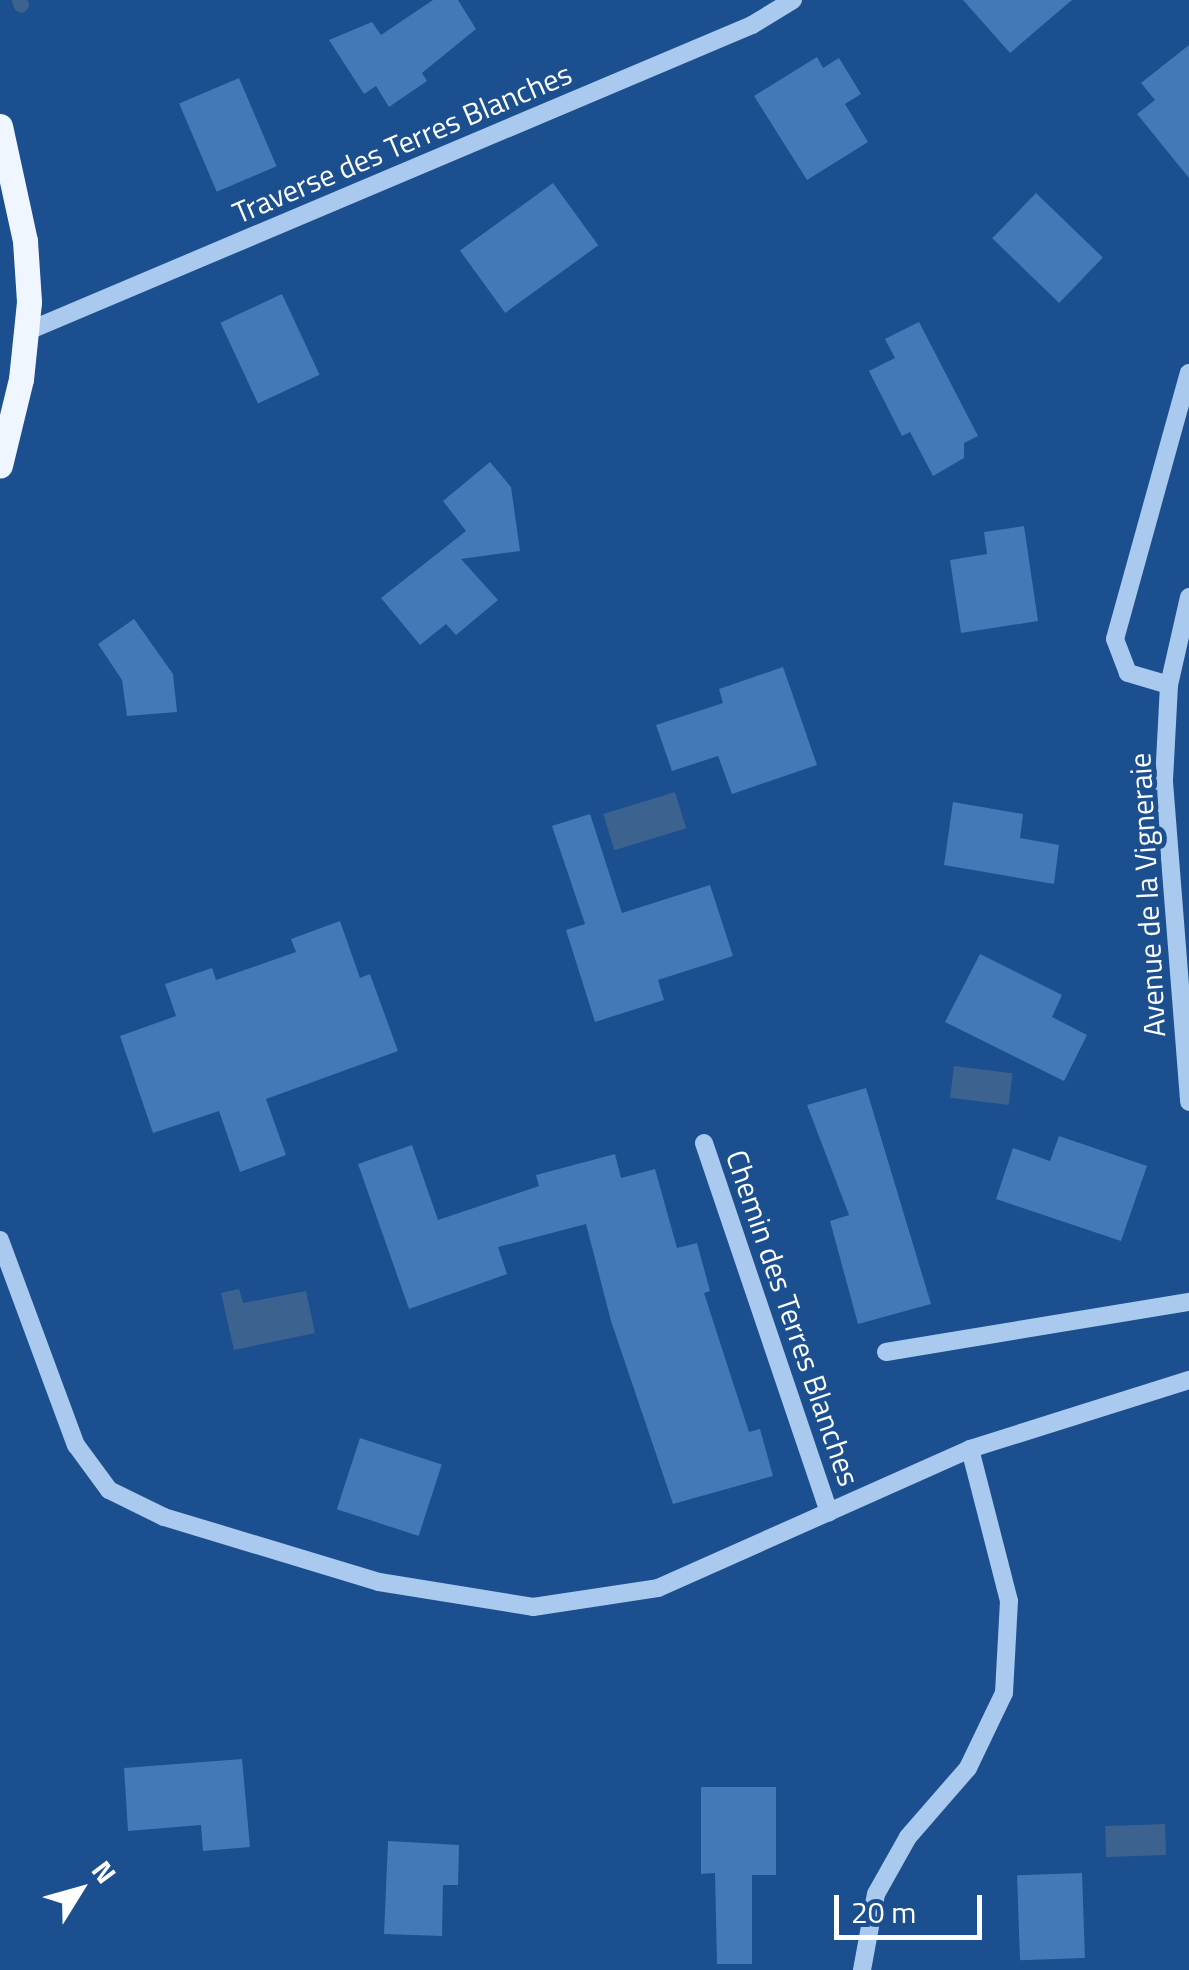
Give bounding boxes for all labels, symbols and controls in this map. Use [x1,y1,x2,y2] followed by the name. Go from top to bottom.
[227,55,577,231] street label: Traverse des Terres Blanches
[1122,752,1172,1038] street label: Avenue de la Vigneraie
[719,1145,867,1491] street label: Chemin des Terres Blanches
[30,1840,130,1940] north arrow
[81,1851,127,1892] text: N
[839,1875,986,1937] scale bar
[851,1889,916,1935] text: 20 m

